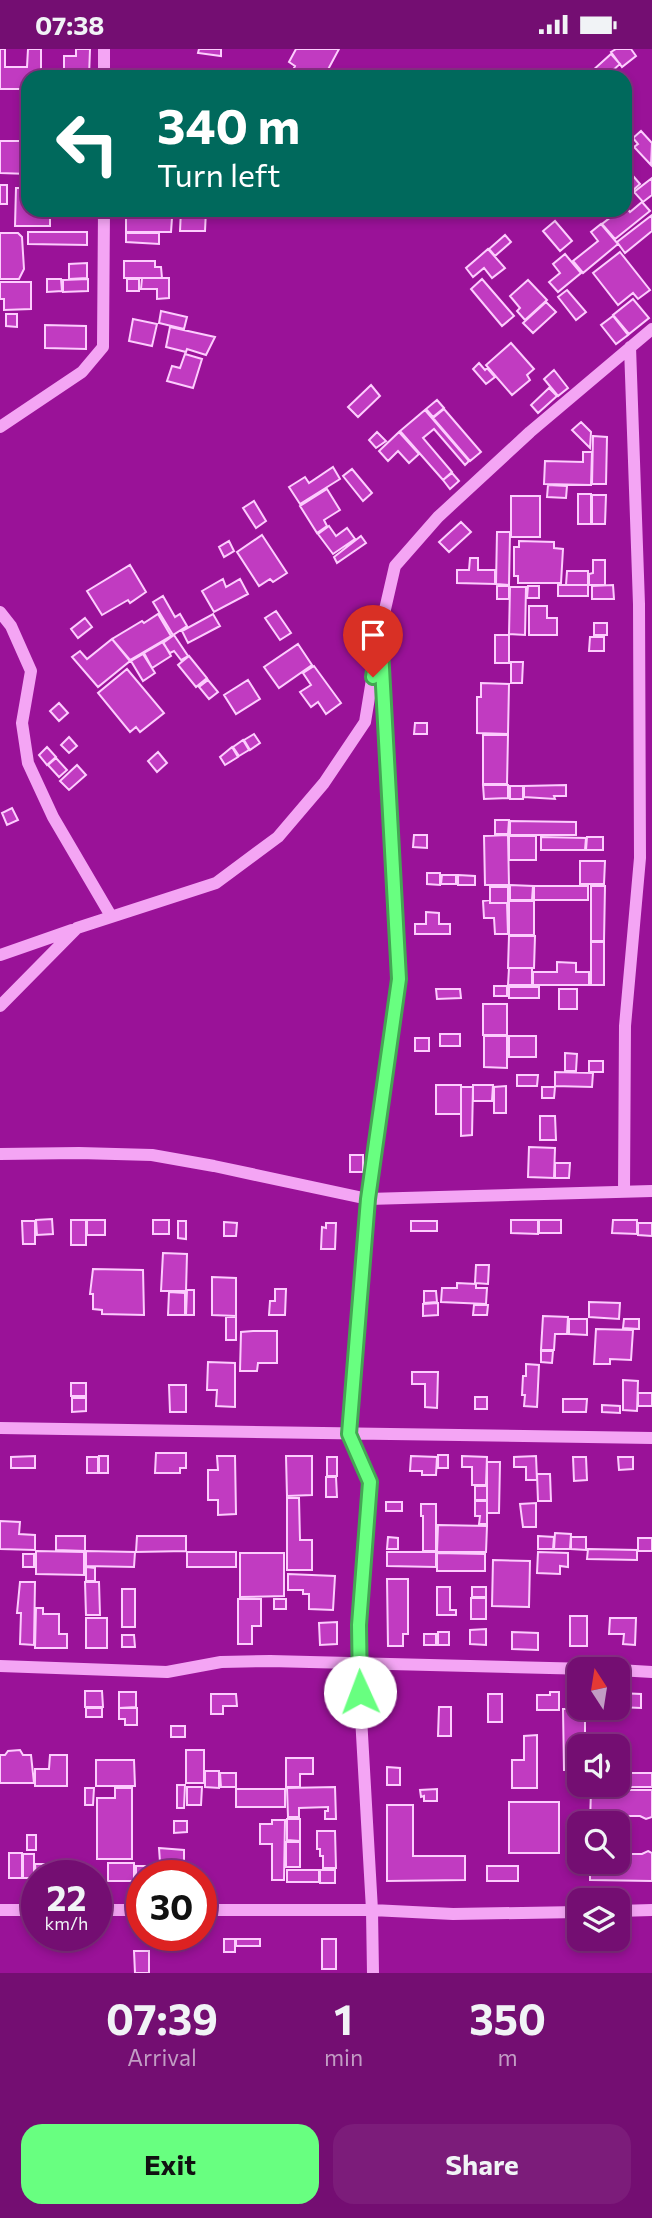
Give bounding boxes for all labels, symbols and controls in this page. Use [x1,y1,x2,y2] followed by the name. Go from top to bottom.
[35,9,104,40] text: 07:38
[157,94,300,154] text: 340 m
[42,98,133,189] icon: left
[157,154,281,194] text: Turn left
[343,605,403,677] pin
[354,616,392,654] icon: arrive
[323,1655,397,1729] position arrow
[567,1657,630,1720] north arrow
[567,1657,630,1951] map controls
[567,1734,630,1797] button: sound
[567,1811,630,1874] button: search
[126,1860,217,1951] speed limit sign: 30
[47,1875,86,1918] text: 22
[567,1888,630,1951] button: layers
[45,1912,88,1934] text: km/h
[106,1992,218,2044] text: 07:39
[334,1992,353,2044] text: 1
[469,1992,546,2044] text: 350
[127,2043,197,2071] text: Arrival
[324,2043,363,2071] text: min
[498,2043,518,2071] text: m
[21,2124,319,2204] button: Exit
[333,2124,631,2204] button: Share

